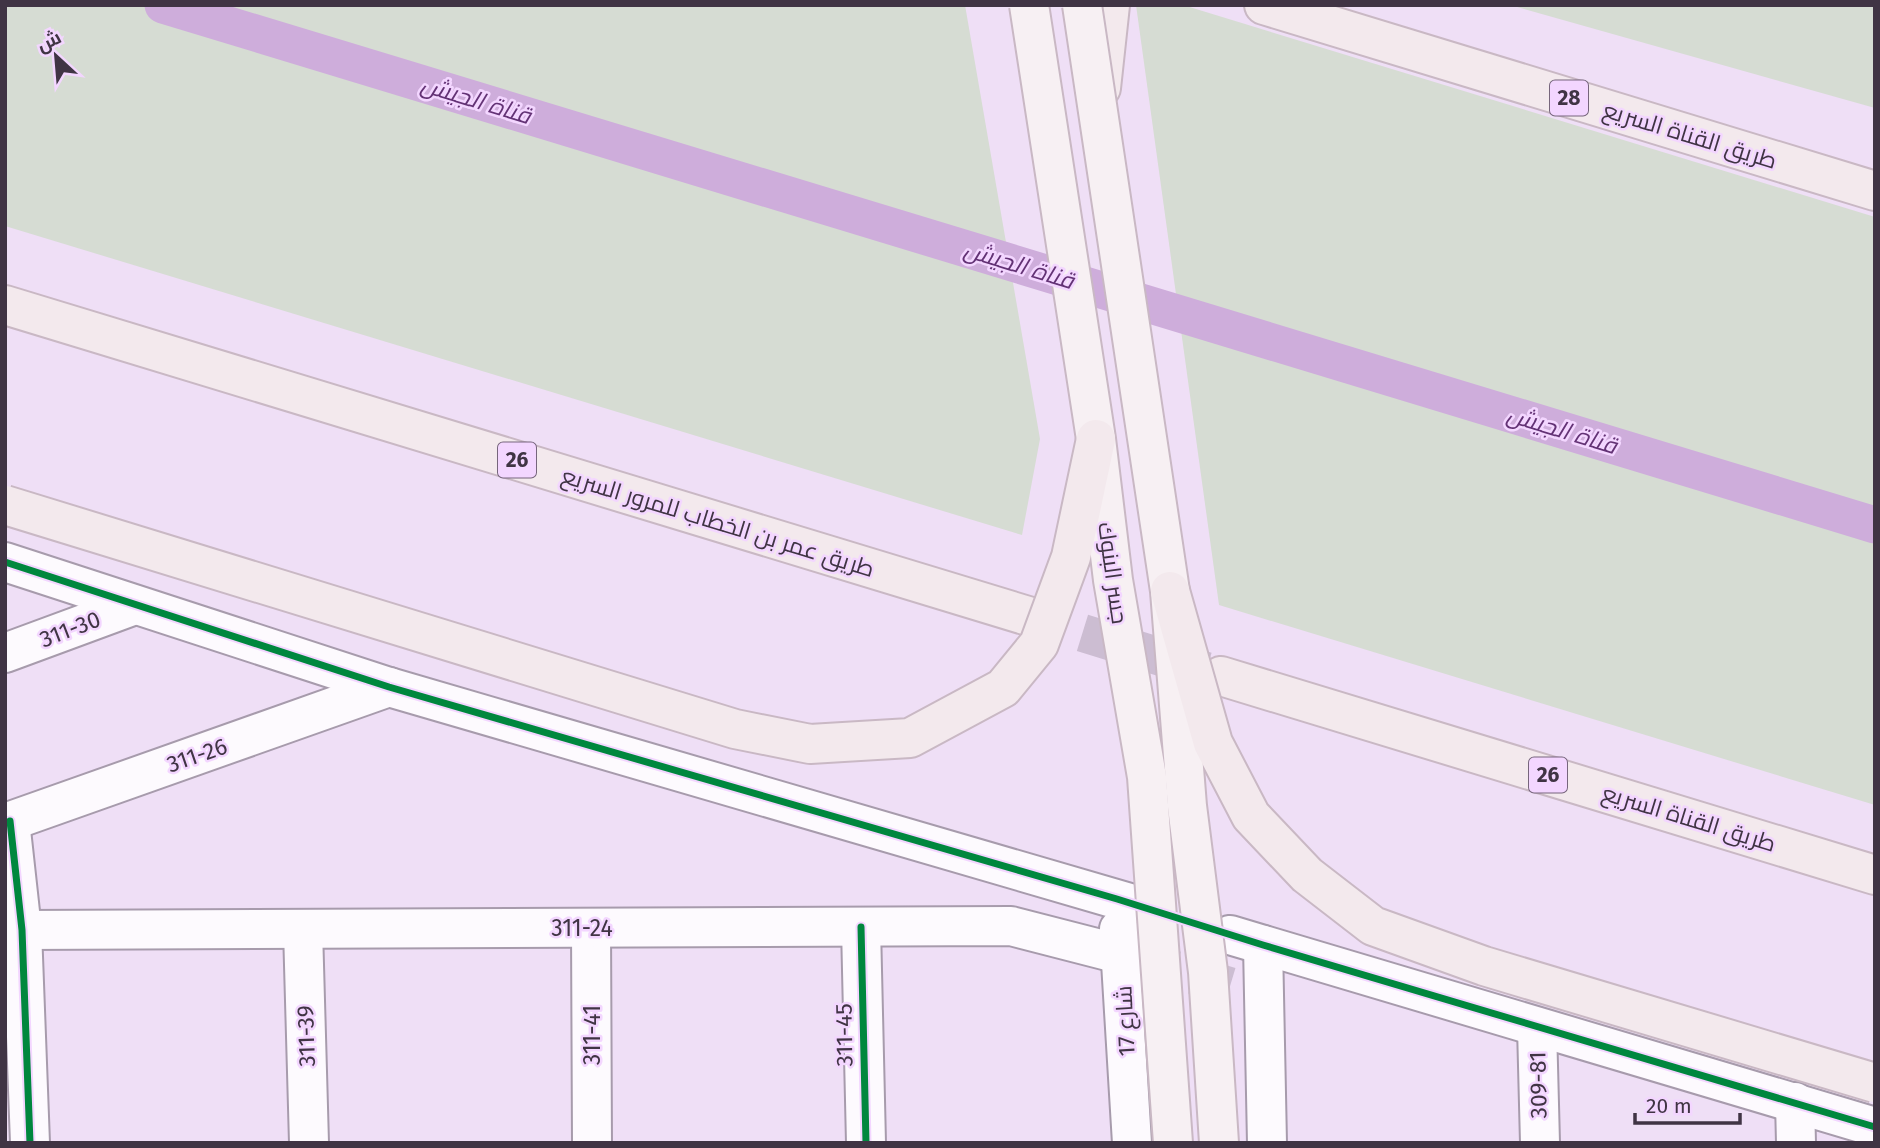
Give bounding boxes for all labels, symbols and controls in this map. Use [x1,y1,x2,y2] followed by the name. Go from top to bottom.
[21,21,91,91] north arrow
[33,25,65,57] text: ش
[418,70,536,130] water label: قناة الجيش
[1550,80,1588,116] road number: 28
[1599,95,1780,177] street label: طريق القناة السريع
[961,235,1079,295] water label: قناة الجيش
[1504,400,1622,460] water label: قناة الجيش
[498,442,536,477] road number: 26
[558,461,878,585] street label: طريق عمر بن الخطاب للمرور السريع
[1092,520,1134,626] street label: جسر البنوك
[36,605,104,653] street label: 311-30
[163,732,231,778] street label: 311-26
[1529,758,1567,792] road number: 26
[1598,778,1779,860] street label: طريق القناة السريع
[551,914,613,942] street label: 311-24
[1109,985,1143,1057] street label: شارع 17
[829,1003,859,1067] street label: 311-45
[291,1005,321,1067] street label: 311-39
[578,1005,606,1065] street label: 311-41
[1523,1051,1553,1119] street label: 309-81
[1635,1082,1740,1126] scale bar
[1646,1093,1692,1119] text: 20 m

